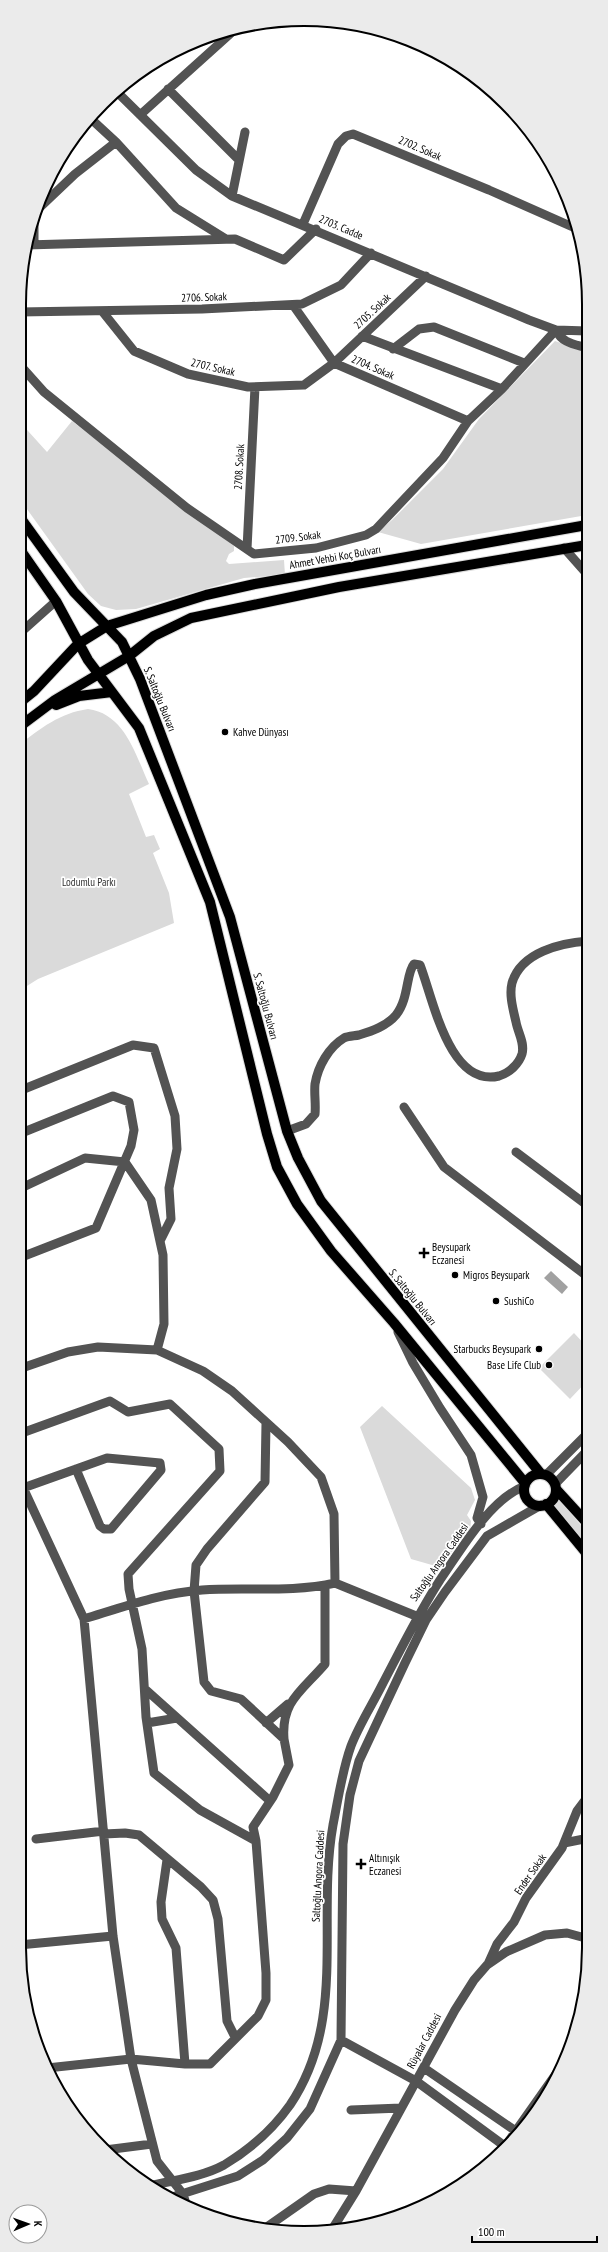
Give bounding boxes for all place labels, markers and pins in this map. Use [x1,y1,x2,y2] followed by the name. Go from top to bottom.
[233,725,289,739] place label: Kahve Dünyası
[220,727,230,737] marker: Kahve Dünyası
[432,1240,471,1267] place label: Beysupark Eczanesi
[419,1248,429,1258] marker: Beysupark Eczanesi
[463,1268,530,1282] place label: Migros Beysupark
[450,1270,460,1280] marker: Migros Beysupark
[504,1294,534,1308] place label: SushiCo
[491,1296,501,1306] marker: SushiCo
[453,1342,532,1356] place label: Starbucks Beysupark
[534,1344,544,1354] marker: Starbucks Beysupark
[487,1358,541,1372] place label: Base Life Club
[544,1360,554,1370] marker: Base Life Club
[369,1851,401,1878] place label: Altınışık Eczanesi
[356,1859,366,1869] marker: Altınışık Eczanesi

